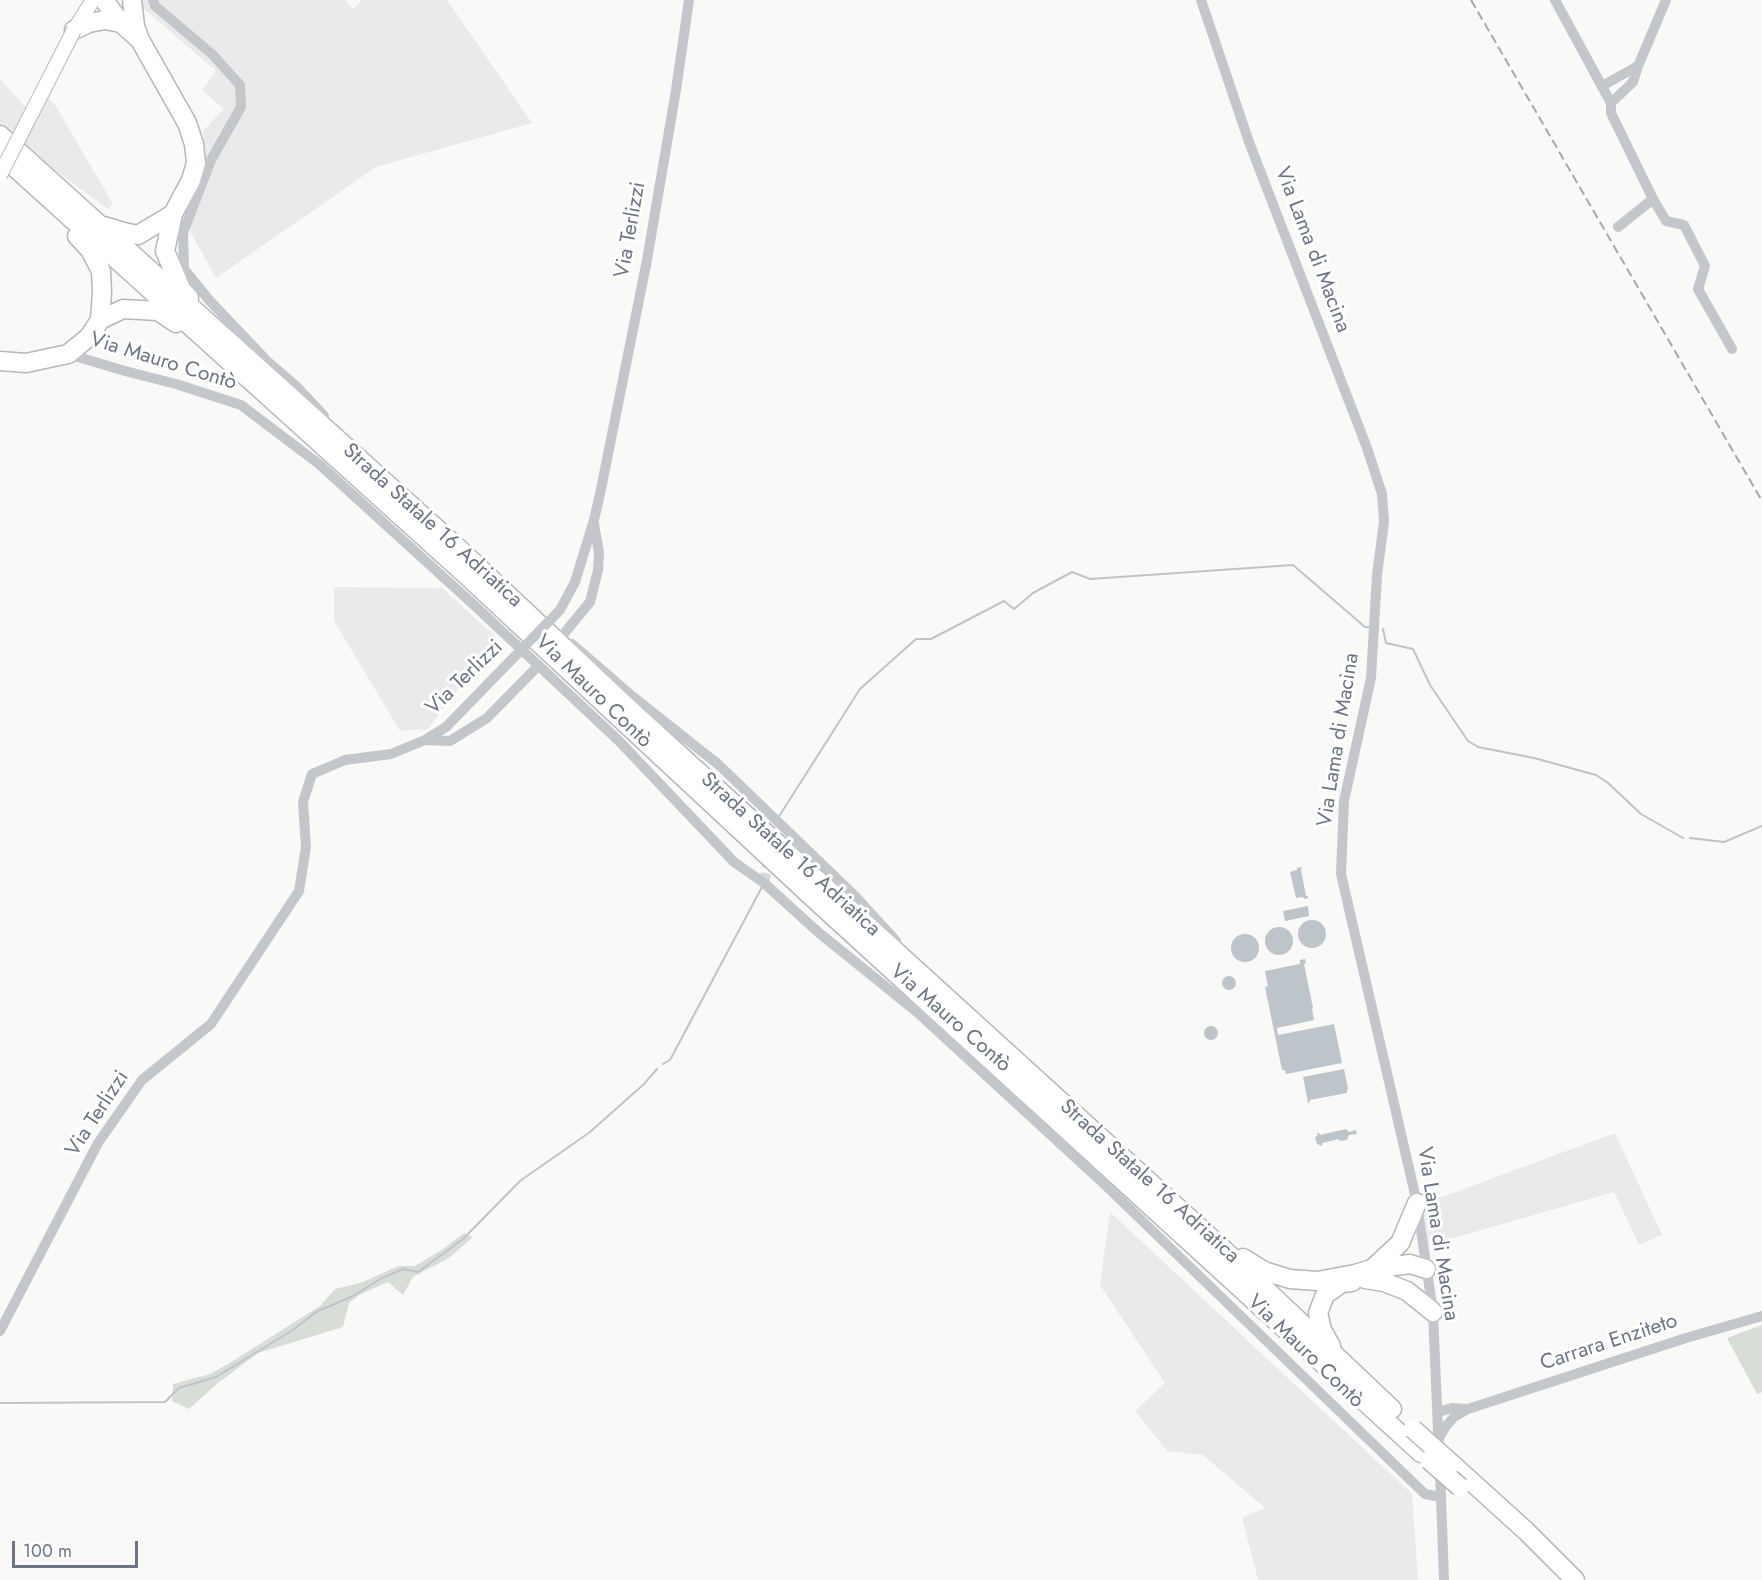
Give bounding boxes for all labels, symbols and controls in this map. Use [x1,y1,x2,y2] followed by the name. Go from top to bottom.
[1269,164,1355,336] street label: Via Lama di Macina
[610,180,652,280] street label: Via Terlizzi
[87,328,239,396] street label: Via Mauro Contò
[337,439,527,613] street label: Strada Statale 16 Adriatica
[530,630,656,754] street label: Via Mauro Contò
[421,635,509,721] street label: Via Terlizzi
[1313,651,1365,829] street label: Via Lama di Macina
[695,768,885,942] street label: Strada Statale 16 Adriatica
[884,960,1016,1078] street label: Via Mauro Contò
[61,1066,135,1162] street label: Via Terlizzi
[1054,1095,1244,1269] street label: Strada Statale 16 Adriatica
[1411,1145,1463,1323] street label: Via Lama di Macina
[1242,1290,1368,1414] street label: Via Mauro Contò
[1537,1309,1681,1377] street label: Carrara Enziteto
[15,1529,141,1567] scale bar
[23,1538,72,1564] text: 100 m

